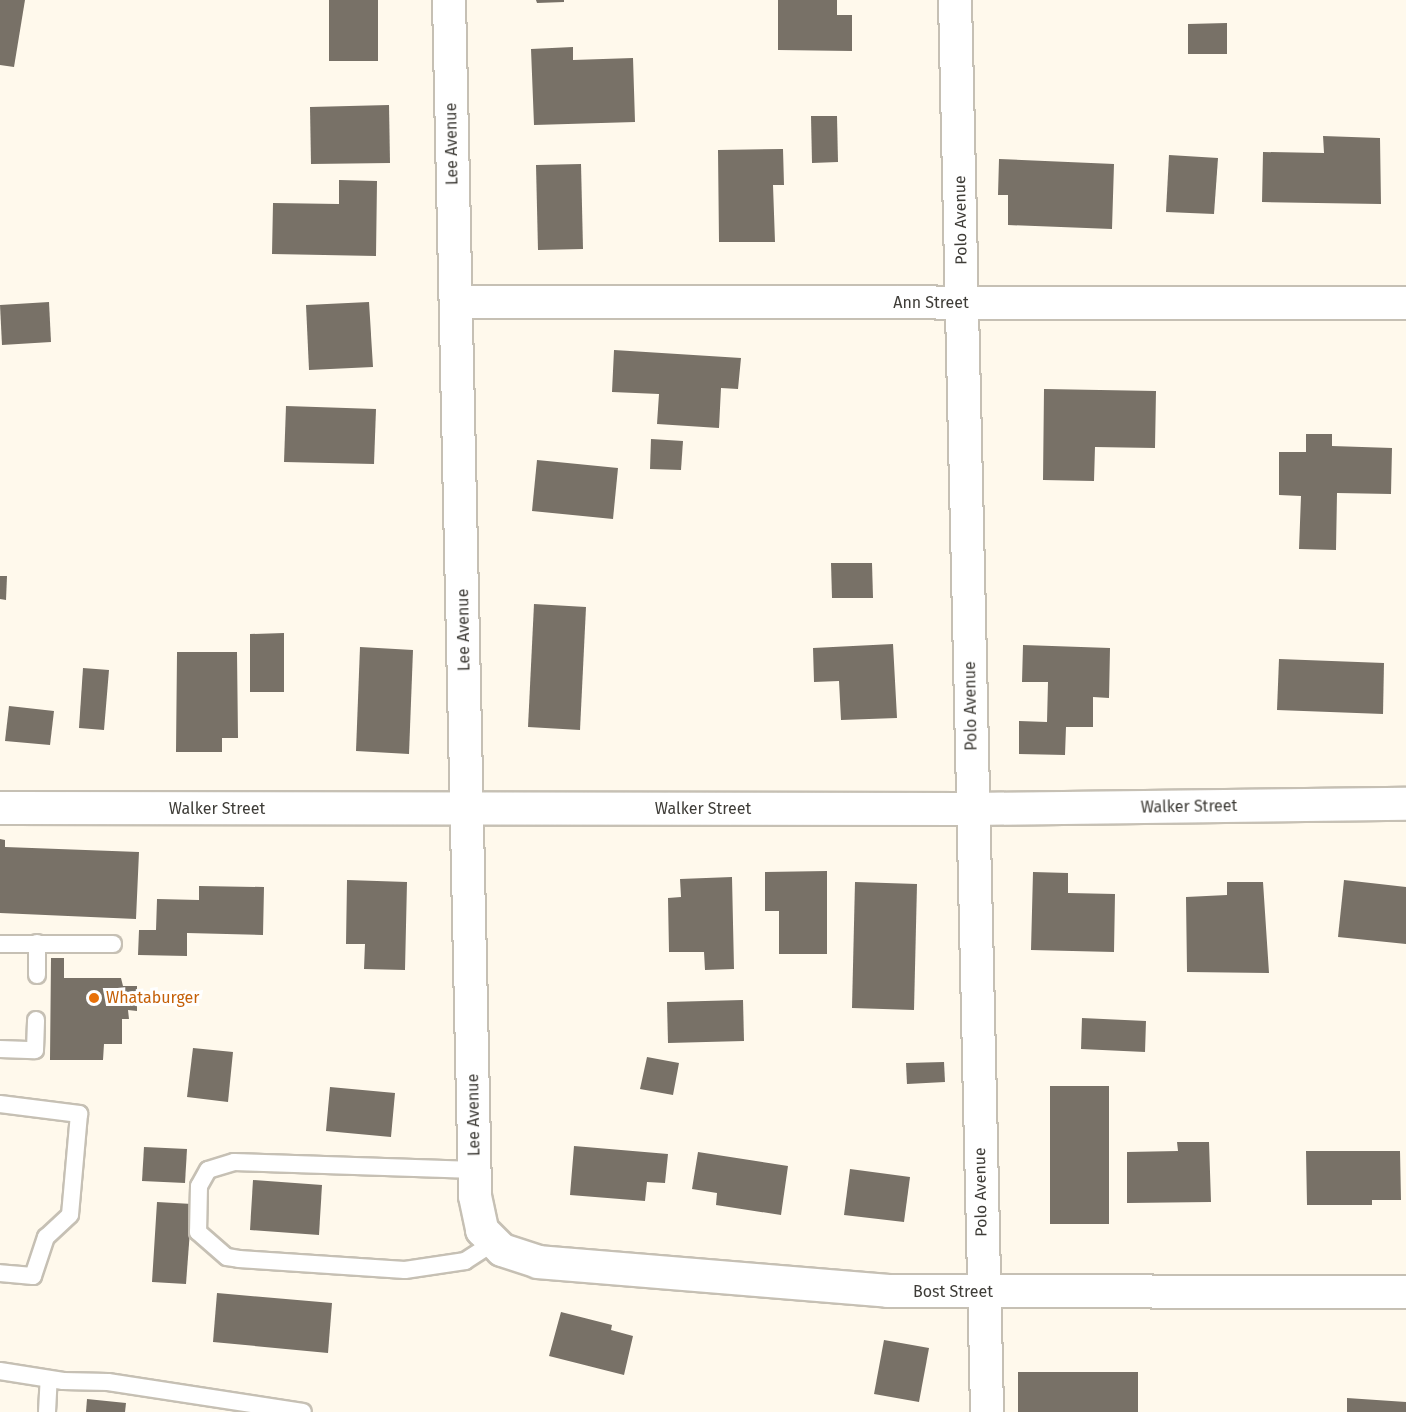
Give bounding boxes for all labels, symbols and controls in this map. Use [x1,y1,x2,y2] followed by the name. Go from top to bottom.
[442,103,462,185] street label: Lee Avenue
[951,175,971,265] street label: Polo Avenue
[893,293,969,313] street label: Ann Street
[454,589,474,671] street label: Lee Avenue
[961,661,981,751] street label: Polo Avenue
[1141,797,1237,817] street label: Walker Street
[169,799,265,819] street label: Walker Street
[655,799,751,819] street label: Walker Street
[106,988,199,1008] place label: Whataburger
[87,991,101,1005] marker: Whataburger
[464,1074,484,1156] street label: Lee Avenue
[971,1147,991,1237] street label: Polo Avenue
[913,1282,993,1302] street label: Bost Street

